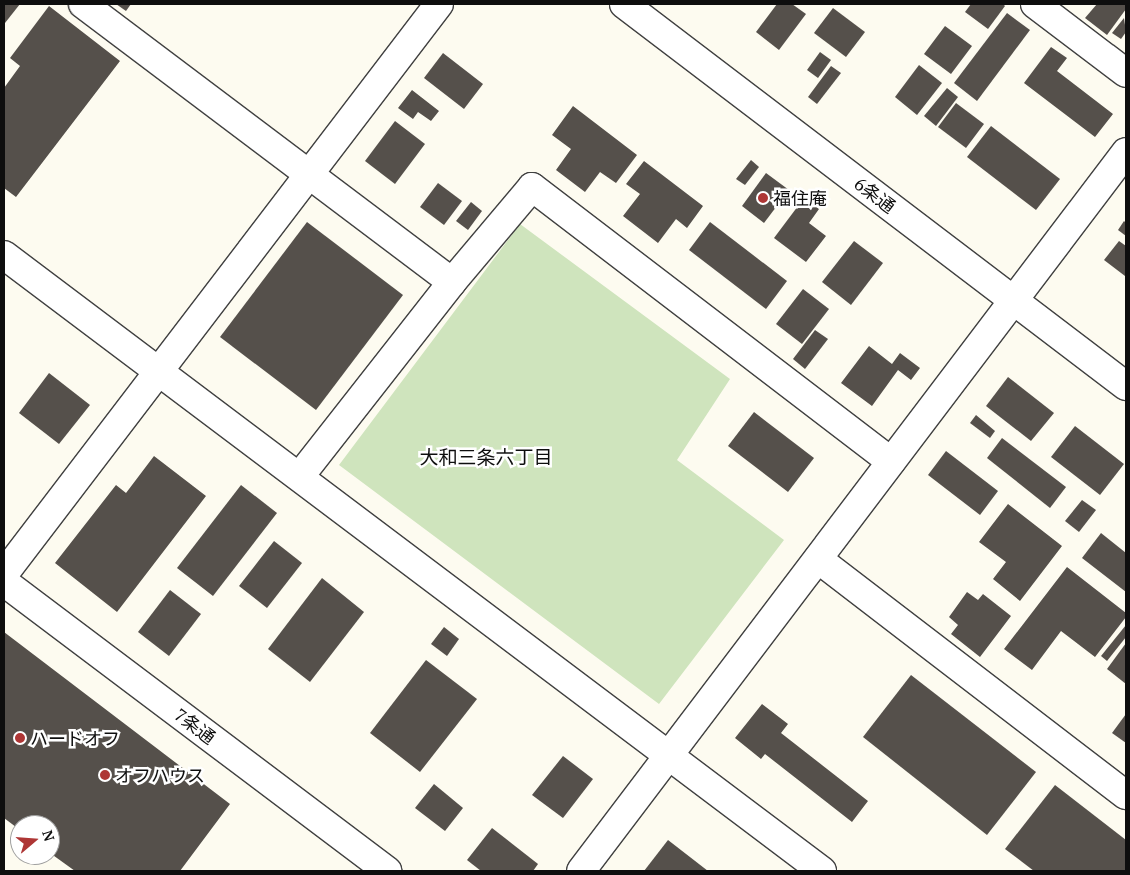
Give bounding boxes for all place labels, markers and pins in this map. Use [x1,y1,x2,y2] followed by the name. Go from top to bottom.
[773,187,827,209] place label: 福住庵
[757,192,769,204] marker: 福住庵
[30,727,120,749] place label: ハードオフ
[14,732,26,744] marker: ハードオフ
[115,764,205,786] place label: オフハウス
[99,769,111,781] marker: オフハウス

